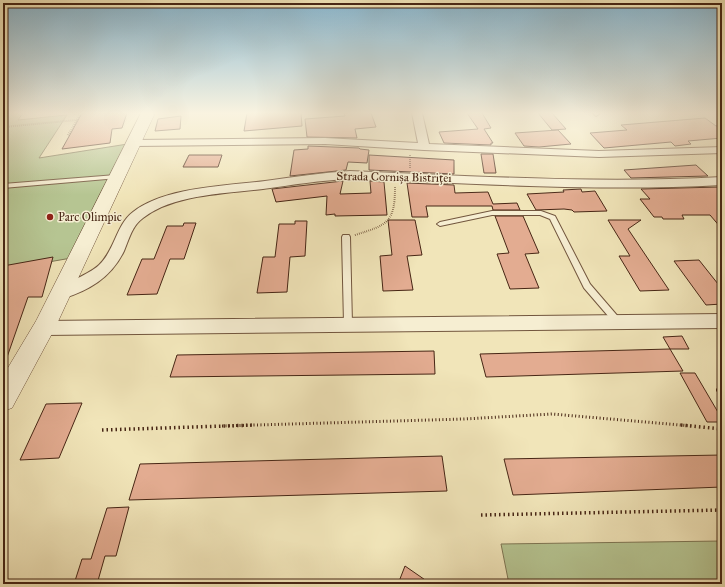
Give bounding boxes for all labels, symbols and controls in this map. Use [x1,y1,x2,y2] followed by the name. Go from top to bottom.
[336,169,452,185] street label: Strada Cornișa Bistriței
[58,210,122,224] place label: Parc Olimpic
[45,212,55,222] marker: Parc Olimpic

